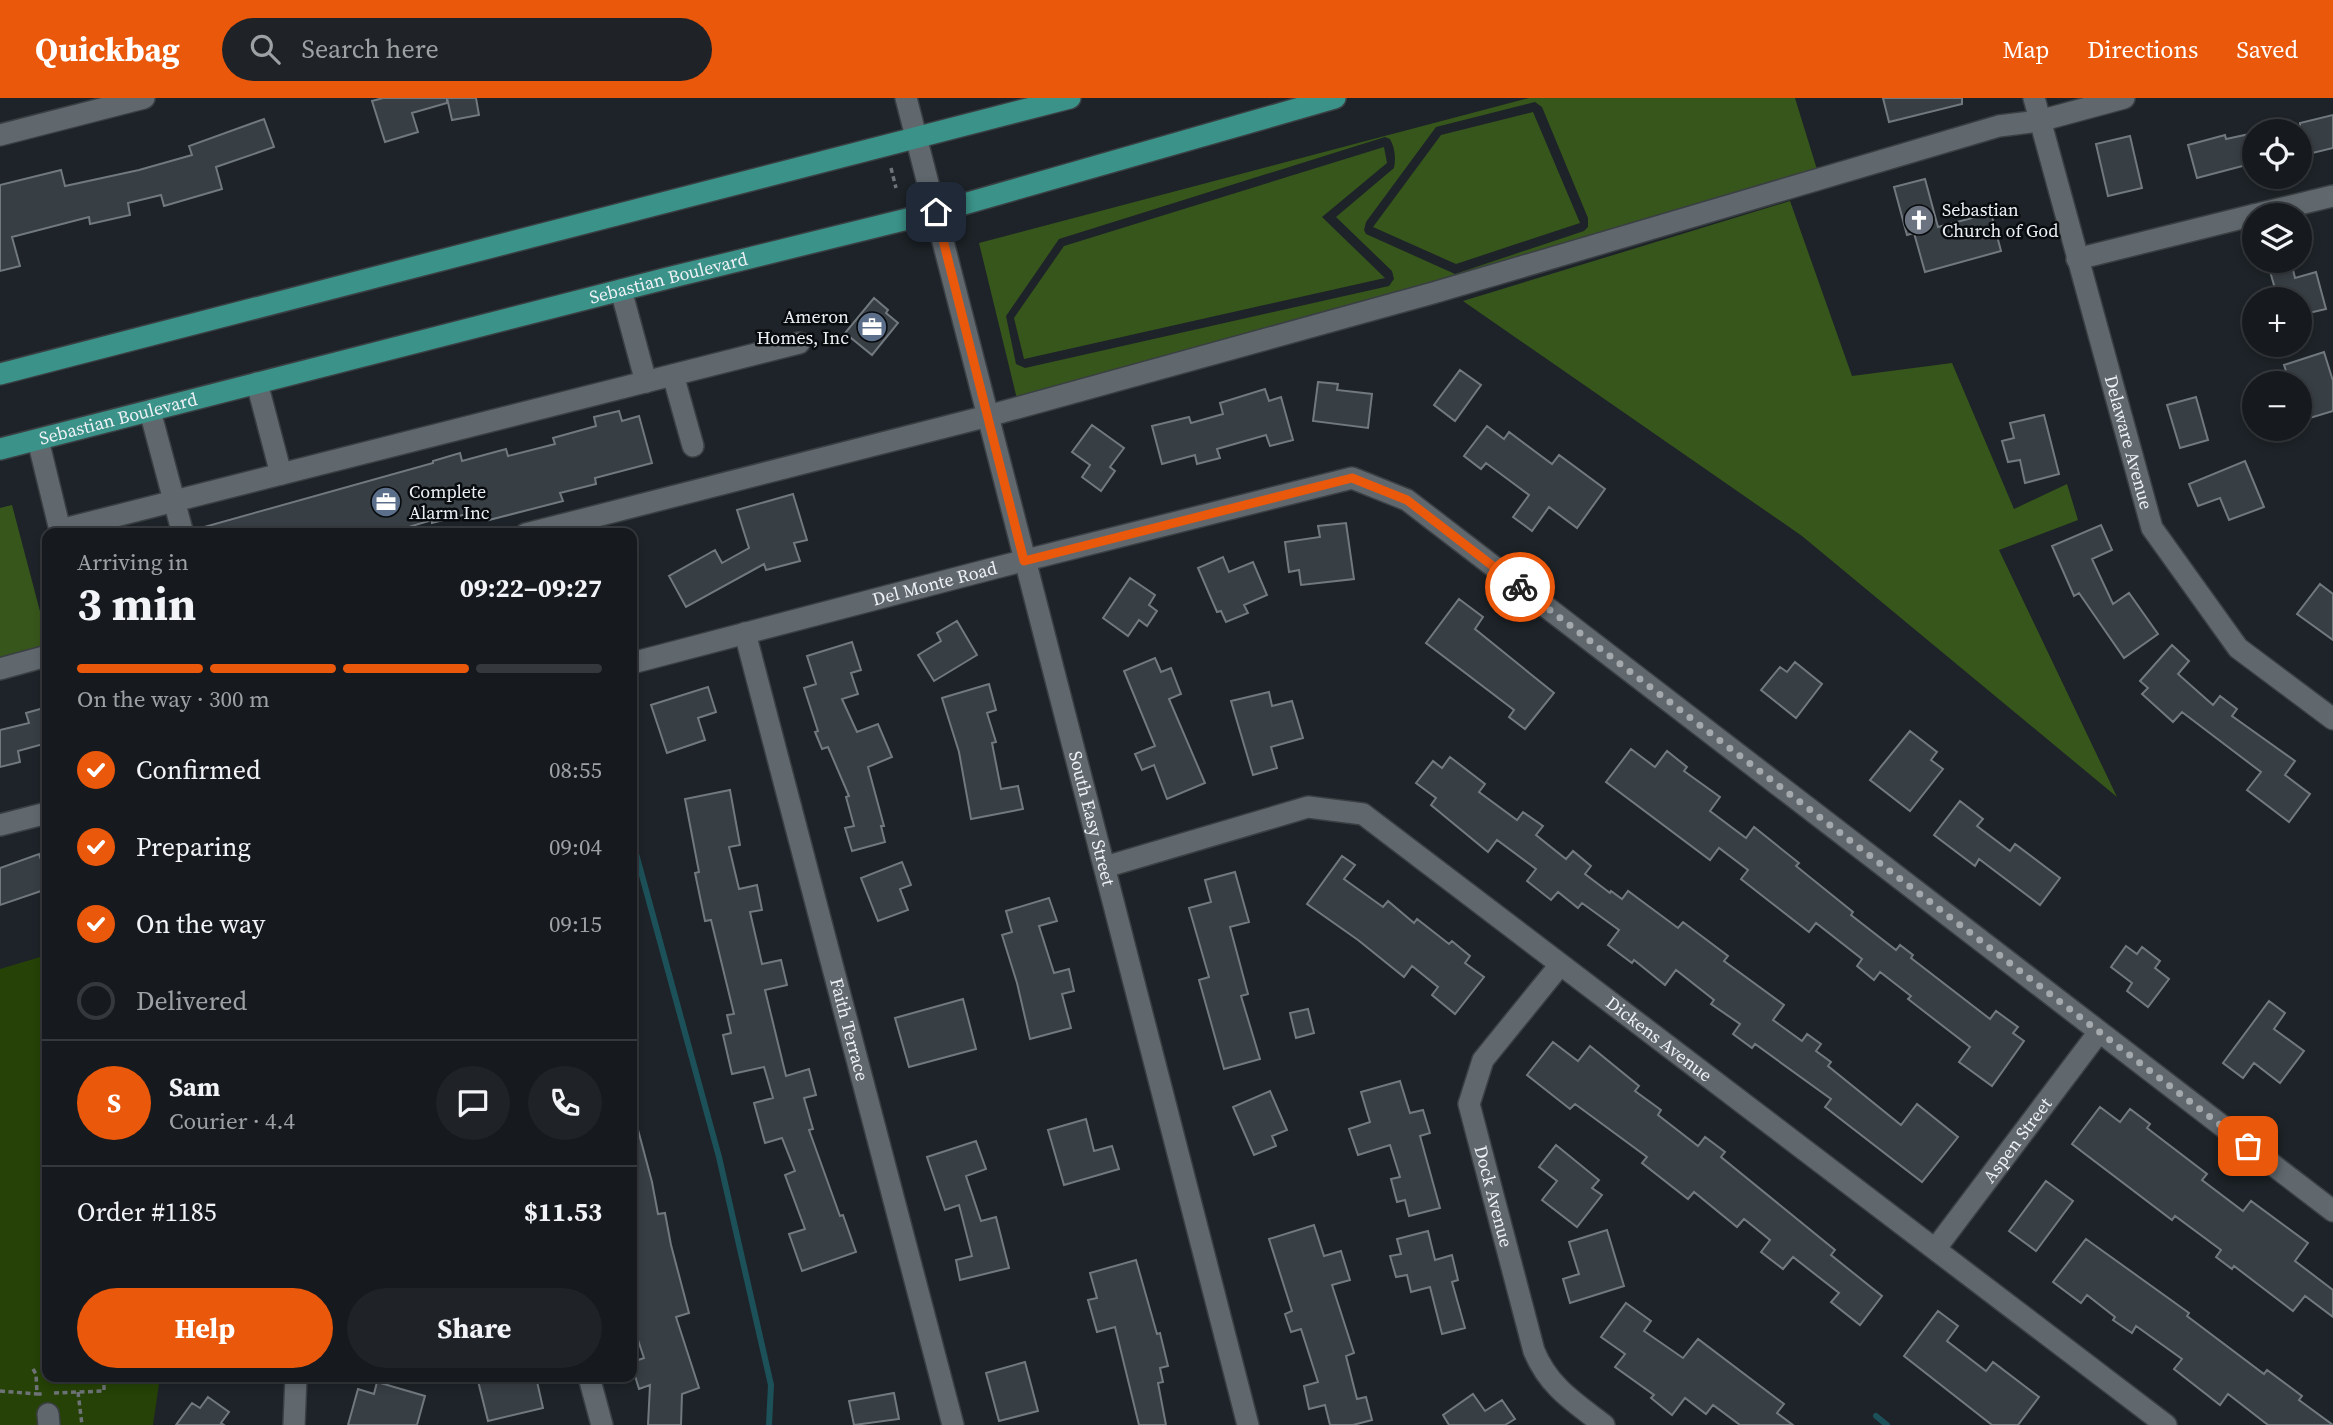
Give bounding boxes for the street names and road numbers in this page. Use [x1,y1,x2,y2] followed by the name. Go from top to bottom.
[587,246,750,310] street label: Sebastian Boulevard
[2099,372,2159,512] street label: Delaware Avenue
[36,386,200,451] street label: Sebastian Boulevard
[870,555,1000,612] street label: Del Monte Road
[1063,748,1122,888] street label: South Easy Street
[824,975,875,1084] street label: Faith Terrace
[1601,990,1718,1087] street label: Dickens Avenue
[1977,1092,2057,1188] street label: Aspen Street
[1468,1143,1519,1250] street label: Dock Avenue

